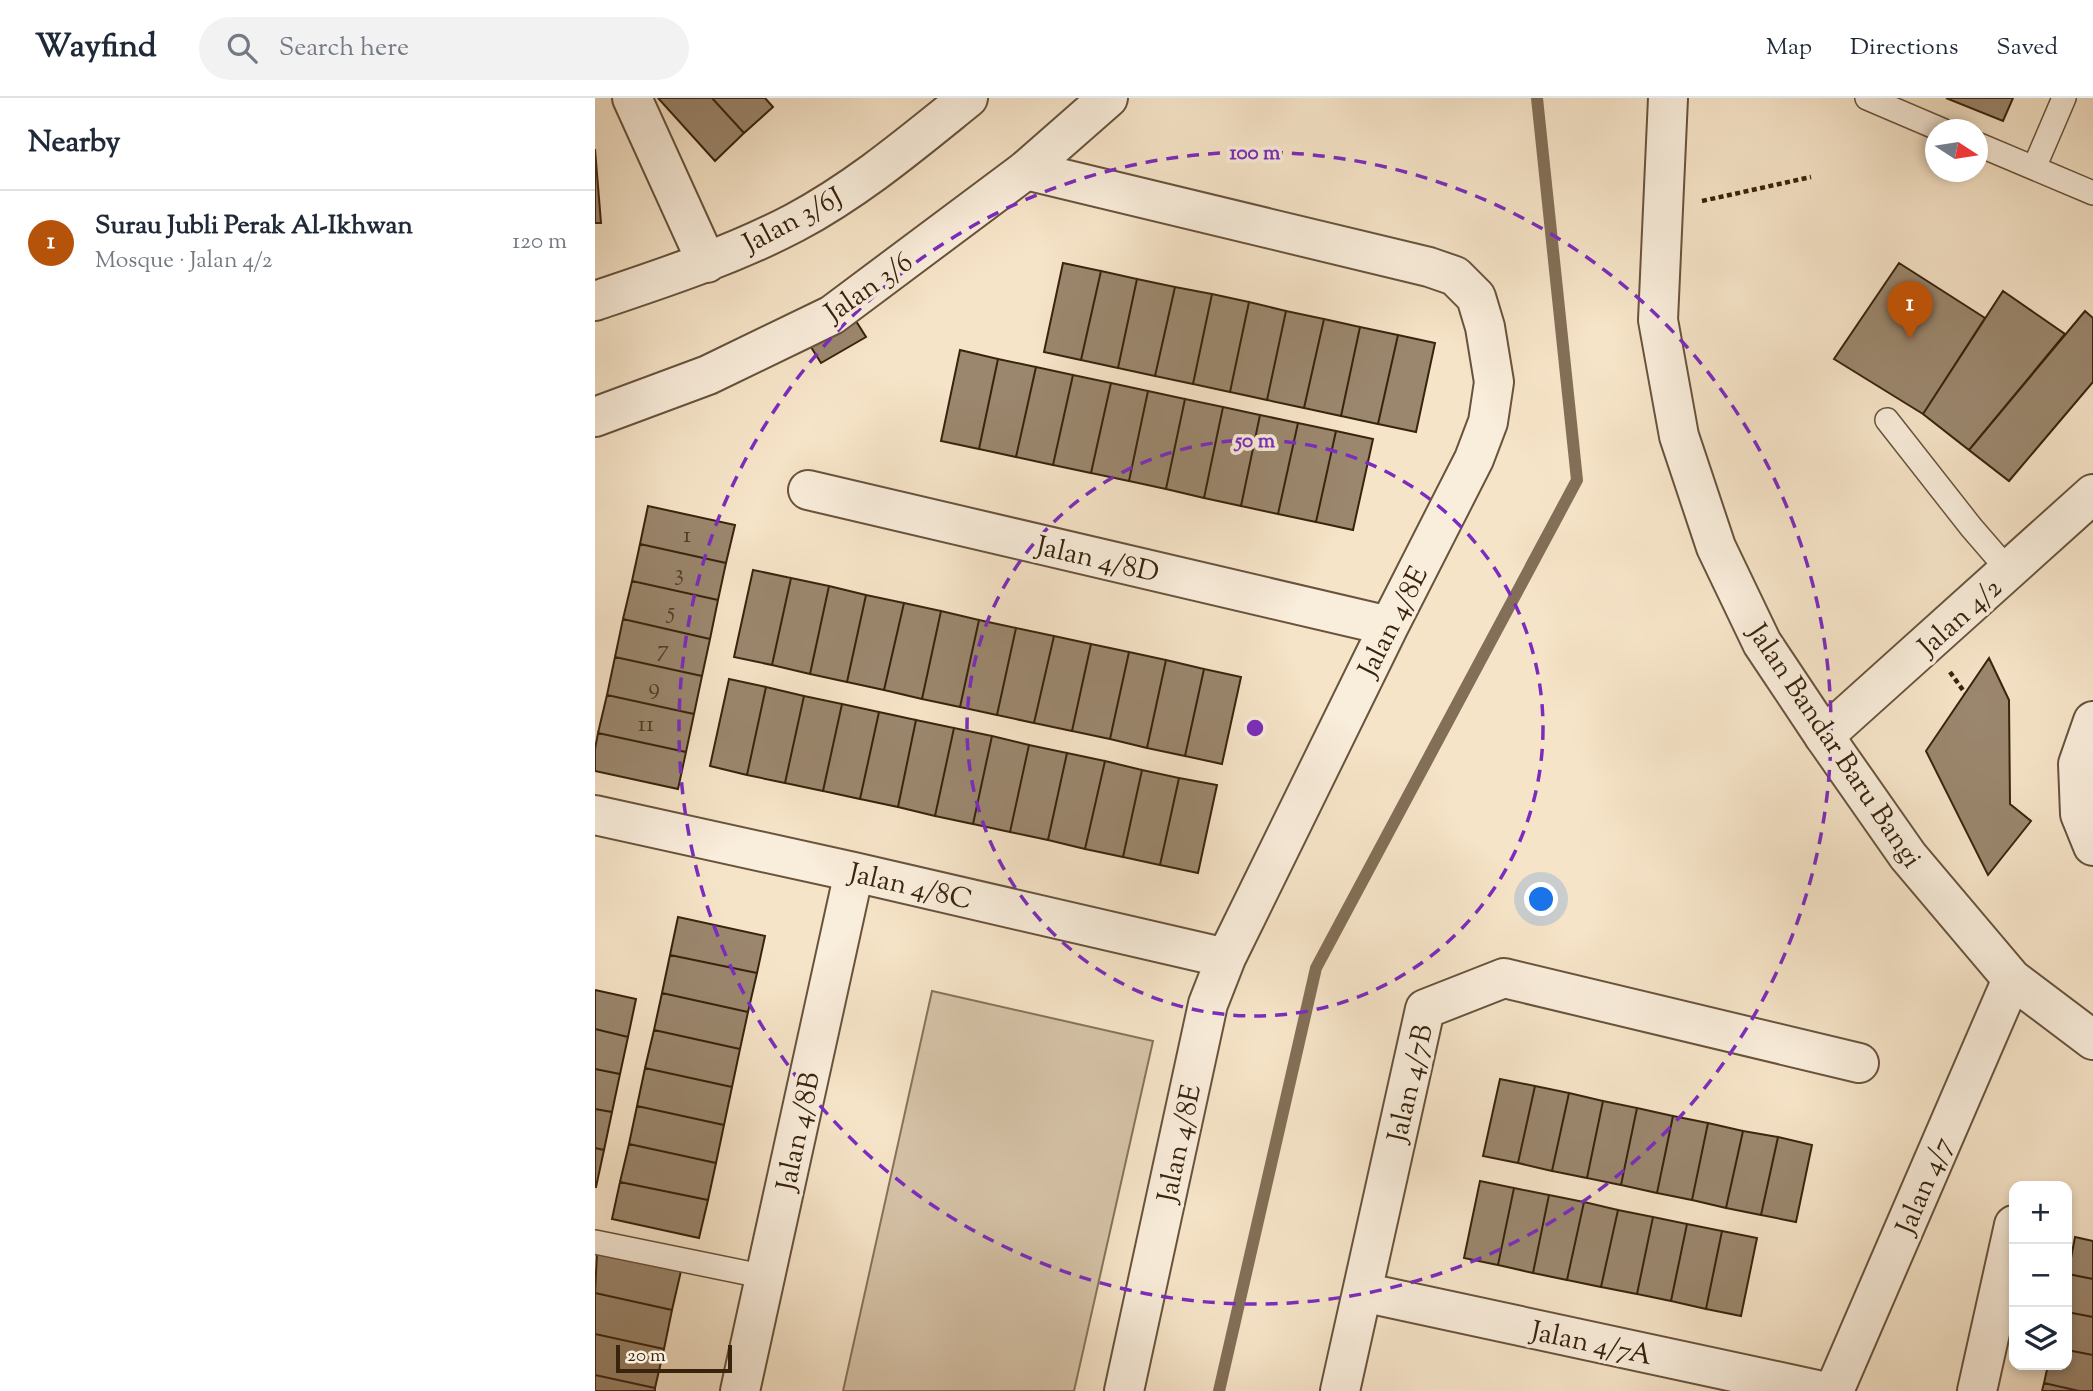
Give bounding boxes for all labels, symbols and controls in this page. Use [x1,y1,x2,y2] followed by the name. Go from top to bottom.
[199,17,689,80] search box
[35,24,157,72] text: Wayfind
[223,29,261,67] icon: search
[279,30,409,67] text: Search here
[1766,31,1812,65] text: Map
[1850,31,1958,65] text: Directions
[1996,31,2058,65] text: Saved
[1925,119,1988,182] north arrow
[28,122,120,165] text: Nearby
[1230,139,1281,169] text: 100 m
[735,179,850,265] street label: Jalan 3/6J
[95,208,413,245] text: Surau Jubli Perak Al-Ikhwan
[47,226,55,259] text: 1
[512,226,567,259] text: 120 m
[816,244,922,334] street label: Jalan 3/6
[95,245,273,278] text: Mosque · Jalan 4/2
[1887,281,1933,339] pin: 1
[1233,427,1276,457] text: 50 m
[683,519,691,553] house number: 1
[1030,527,1163,594] street label: Jalan 4/8D
[674,557,684,591] house number: 3
[1349,560,1440,686] street label: Jalan 4/8E
[1909,570,2012,668] street label: Jalan 4/2
[665,595,675,629] house number: 5
[1736,615,1930,877] street label: Jalan Bandar Baru Bangi
[657,633,669,667] house number: 7
[648,671,660,705] house number: 9
[638,708,654,742] house number: 11
[1243,716,1267,740] centre of rings
[843,854,976,921] street label: Jalan 4/8C
[1524,882,1558,916] your location
[1379,1021,1445,1148] street label: Jalan 4/7B
[767,1069,832,1197] street label: Jalan 4/8B
[1149,1081,1213,1208] street label: Jalan 4/8E
[1887,1131,1964,1243] street label: Jalan 4/7
[2009,1181,2072,1370] map controls
[2009,1181,2072,1244] button: +
[2009,1244,2072,1307] button: −
[2009,1307,2072,1370] button: layers
[1525,1312,1656,1377] street label: Jalan 4/7A
[616,1342,731,1374] scale bar
[627,1343,666,1370] text: 20 m

